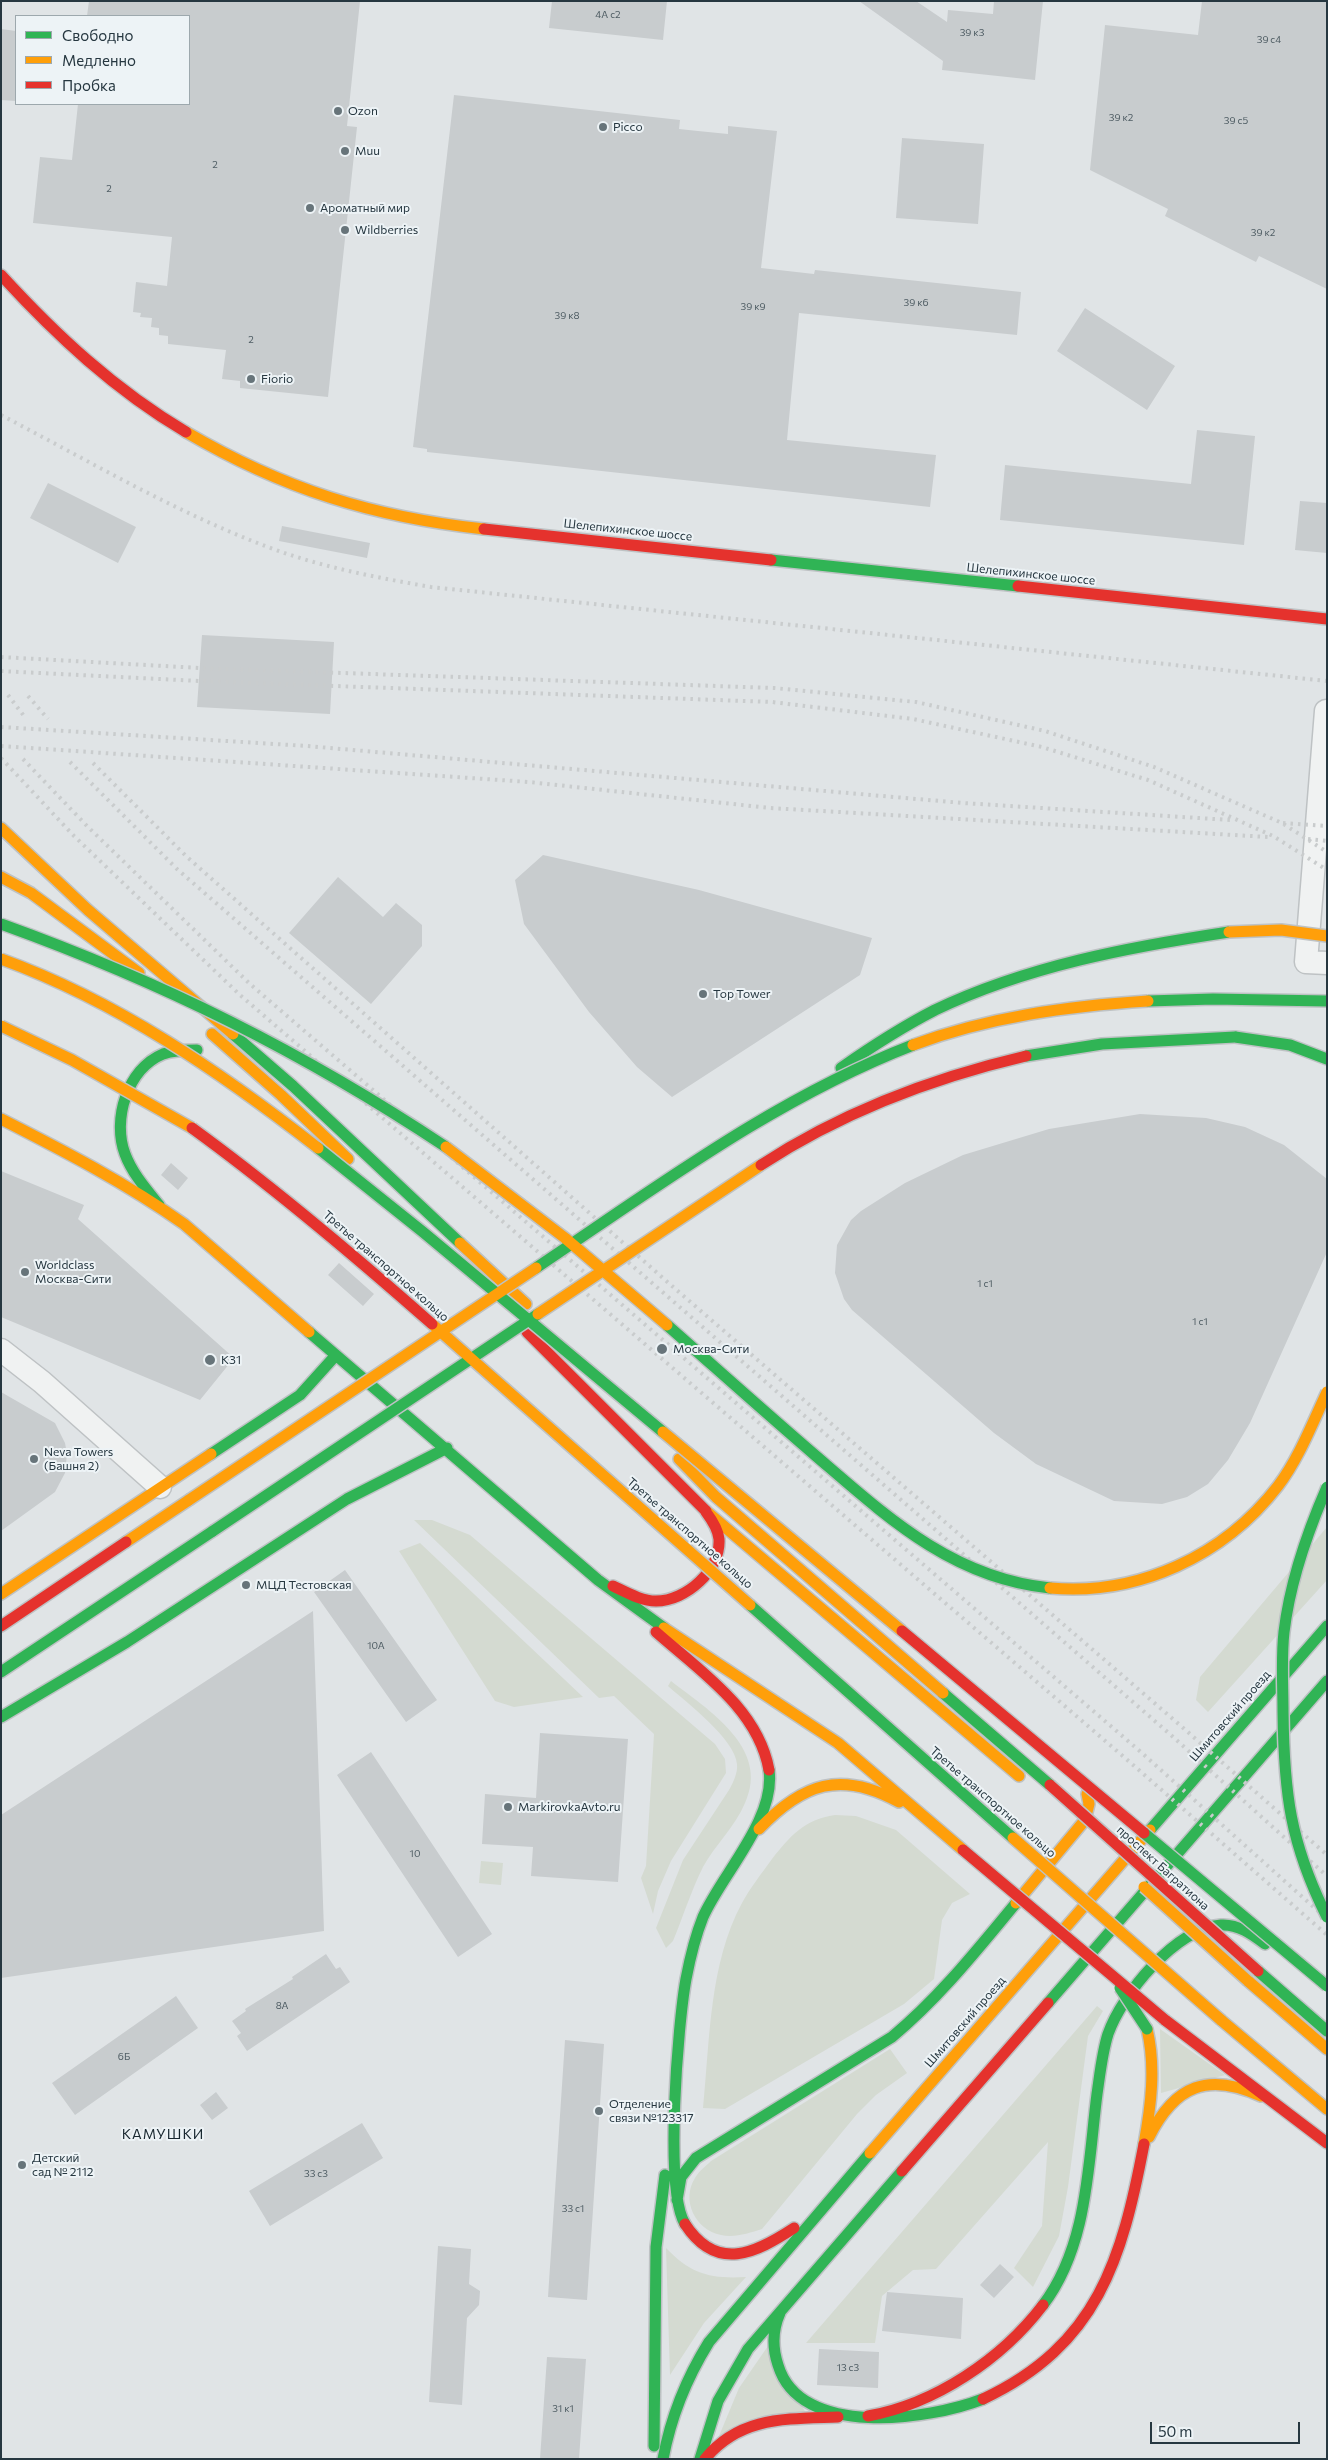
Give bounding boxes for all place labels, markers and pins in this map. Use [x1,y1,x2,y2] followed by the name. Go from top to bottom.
[348,104,378,118] place label: Ozon
[332,105,344,117] marker: Ozon
[613,120,643,134] place label: Picco
[597,121,609,133] marker: Picco
[355,144,380,158] place label: Muu
[339,145,351,157] marker: Muu
[320,201,410,215] place label: Ароматный мир
[304,202,316,214] marker: Ароматный мир
[355,223,418,237] place label: Wildberries
[339,224,351,236] marker: Wildberries
[261,372,293,386] place label: Fiorio
[245,373,257,385] marker: Fiorio
[713,987,771,1001] place label: Top Tower
[697,988,709,1000] marker: Top Tower
[35,1258,111,1286] place label: Worldclass Москва-Сити
[19,1266,31,1278] marker: Worldclass Москва-Сити
[655,1342,669,1356] marker: Москва-Сити
[673,1342,749,1356] place label: Москва-Сити
[203,1353,217,1367] marker: К31
[221,1353,241,1367] place label: К31
[44,1445,113,1473] place label: Neva Towers (Башня 2)
[28,1453,40,1465] marker: Neva Towers (Башня 2)
[256,1578,352,1592] place label: МЦД Тестовская
[240,1579,252,1591] marker: МЦД Тестовская
[518,1800,621,1814] place label: MarkirovkaAvto.ru
[502,1801,514,1813] marker: MarkirovkaAvto.ru
[609,2097,694,2125] place label: Отделение связи №123317
[593,2105,605,2117] marker: Отделение связи №123317
[32,2151,93,2179] place label: Детский сад № 2112
[16,2159,28,2171] marker: Детский сад № 2112

